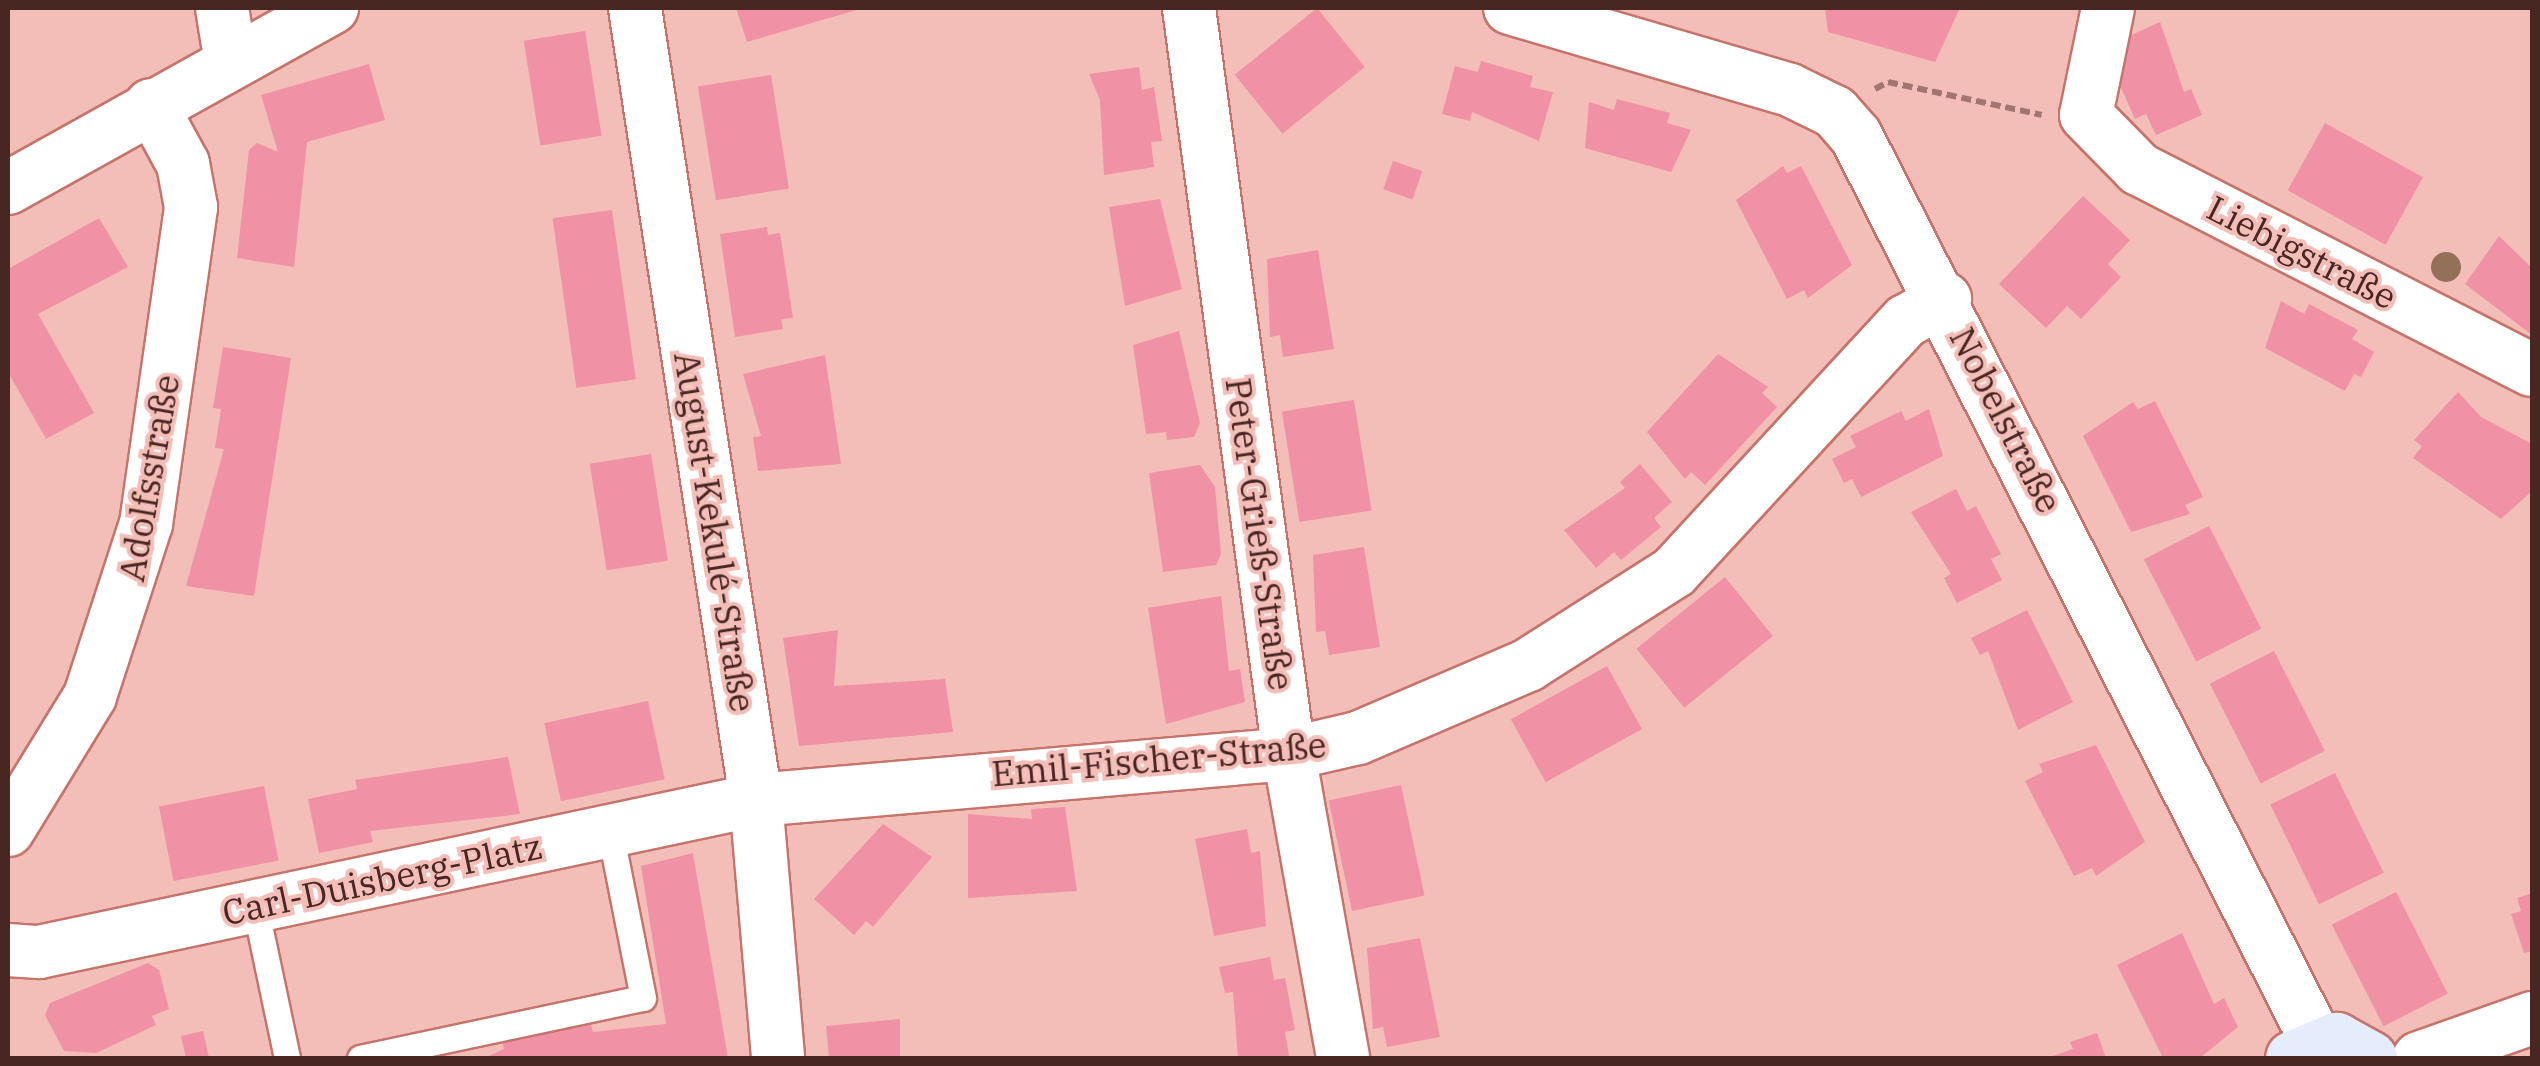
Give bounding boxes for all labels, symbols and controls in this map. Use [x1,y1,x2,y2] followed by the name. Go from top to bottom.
[2200,186,2404,318] street label: Liebigstraße
[1941,320,2071,520] street label: Nobelstraße
[666,349,764,715] street label: August-Kekulé-Straße
[110,371,188,585] street label: Adolfsstraße
[1217,375,1303,693] street label: Peter-Grieß-Straße
[990,723,1328,795] street label: Emil-Fischer-Straße
[219,825,545,933] street label: Carl-Duisberg-Platz

